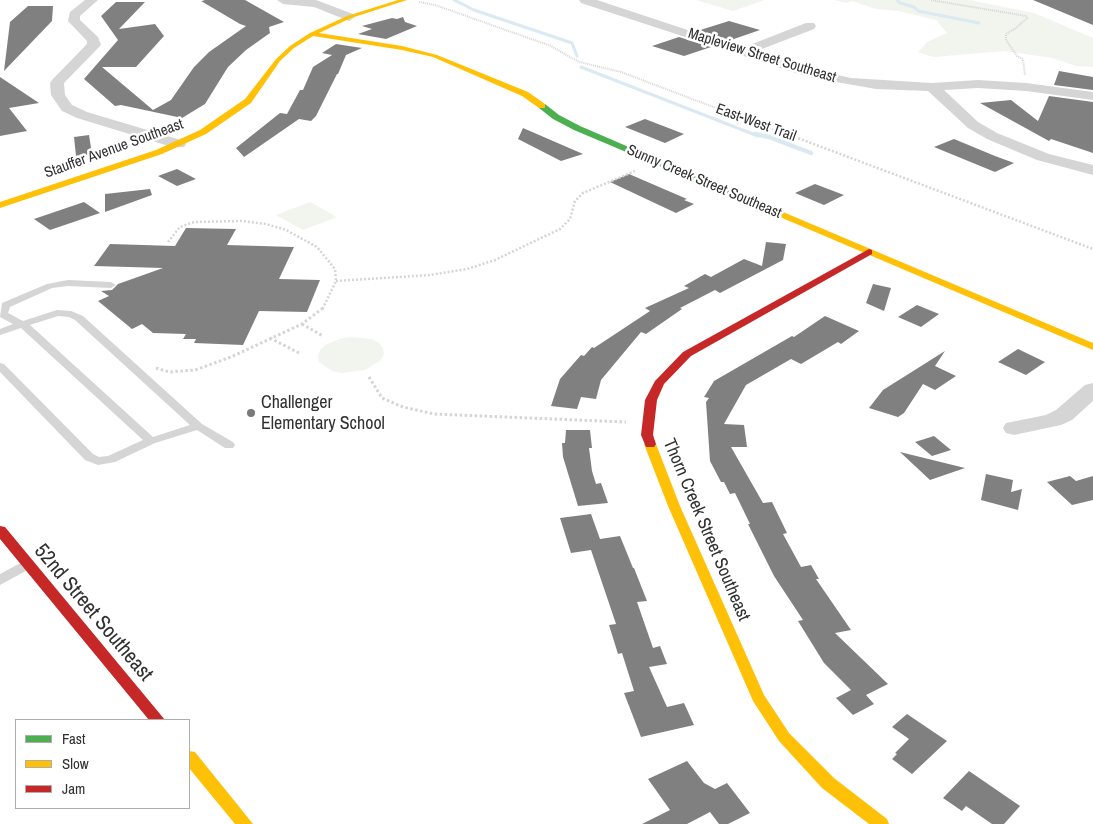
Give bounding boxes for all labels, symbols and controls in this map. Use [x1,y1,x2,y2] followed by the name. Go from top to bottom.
[686,25,838,87] street label: Mapleview Street Southeast
[713,100,799,146] street label: East-West Trail
[42,115,186,183] street label: Stauffer Avenue Southeast
[624,141,784,223] street label: Sunny Creek Street Southeast
[261,392,385,434] place label: Challenger Elementary School
[245,407,257,419] marker: Challenger Elementary School
[658,436,754,624] street label: Thorn Creek Street Southeast
[28,539,158,687] street label: 52nd Street Southeast
[15,719,190,809] legend
[62,728,85,749] text: Fast
[62,753,89,774] text: Slow
[62,778,85,799] text: Jam

